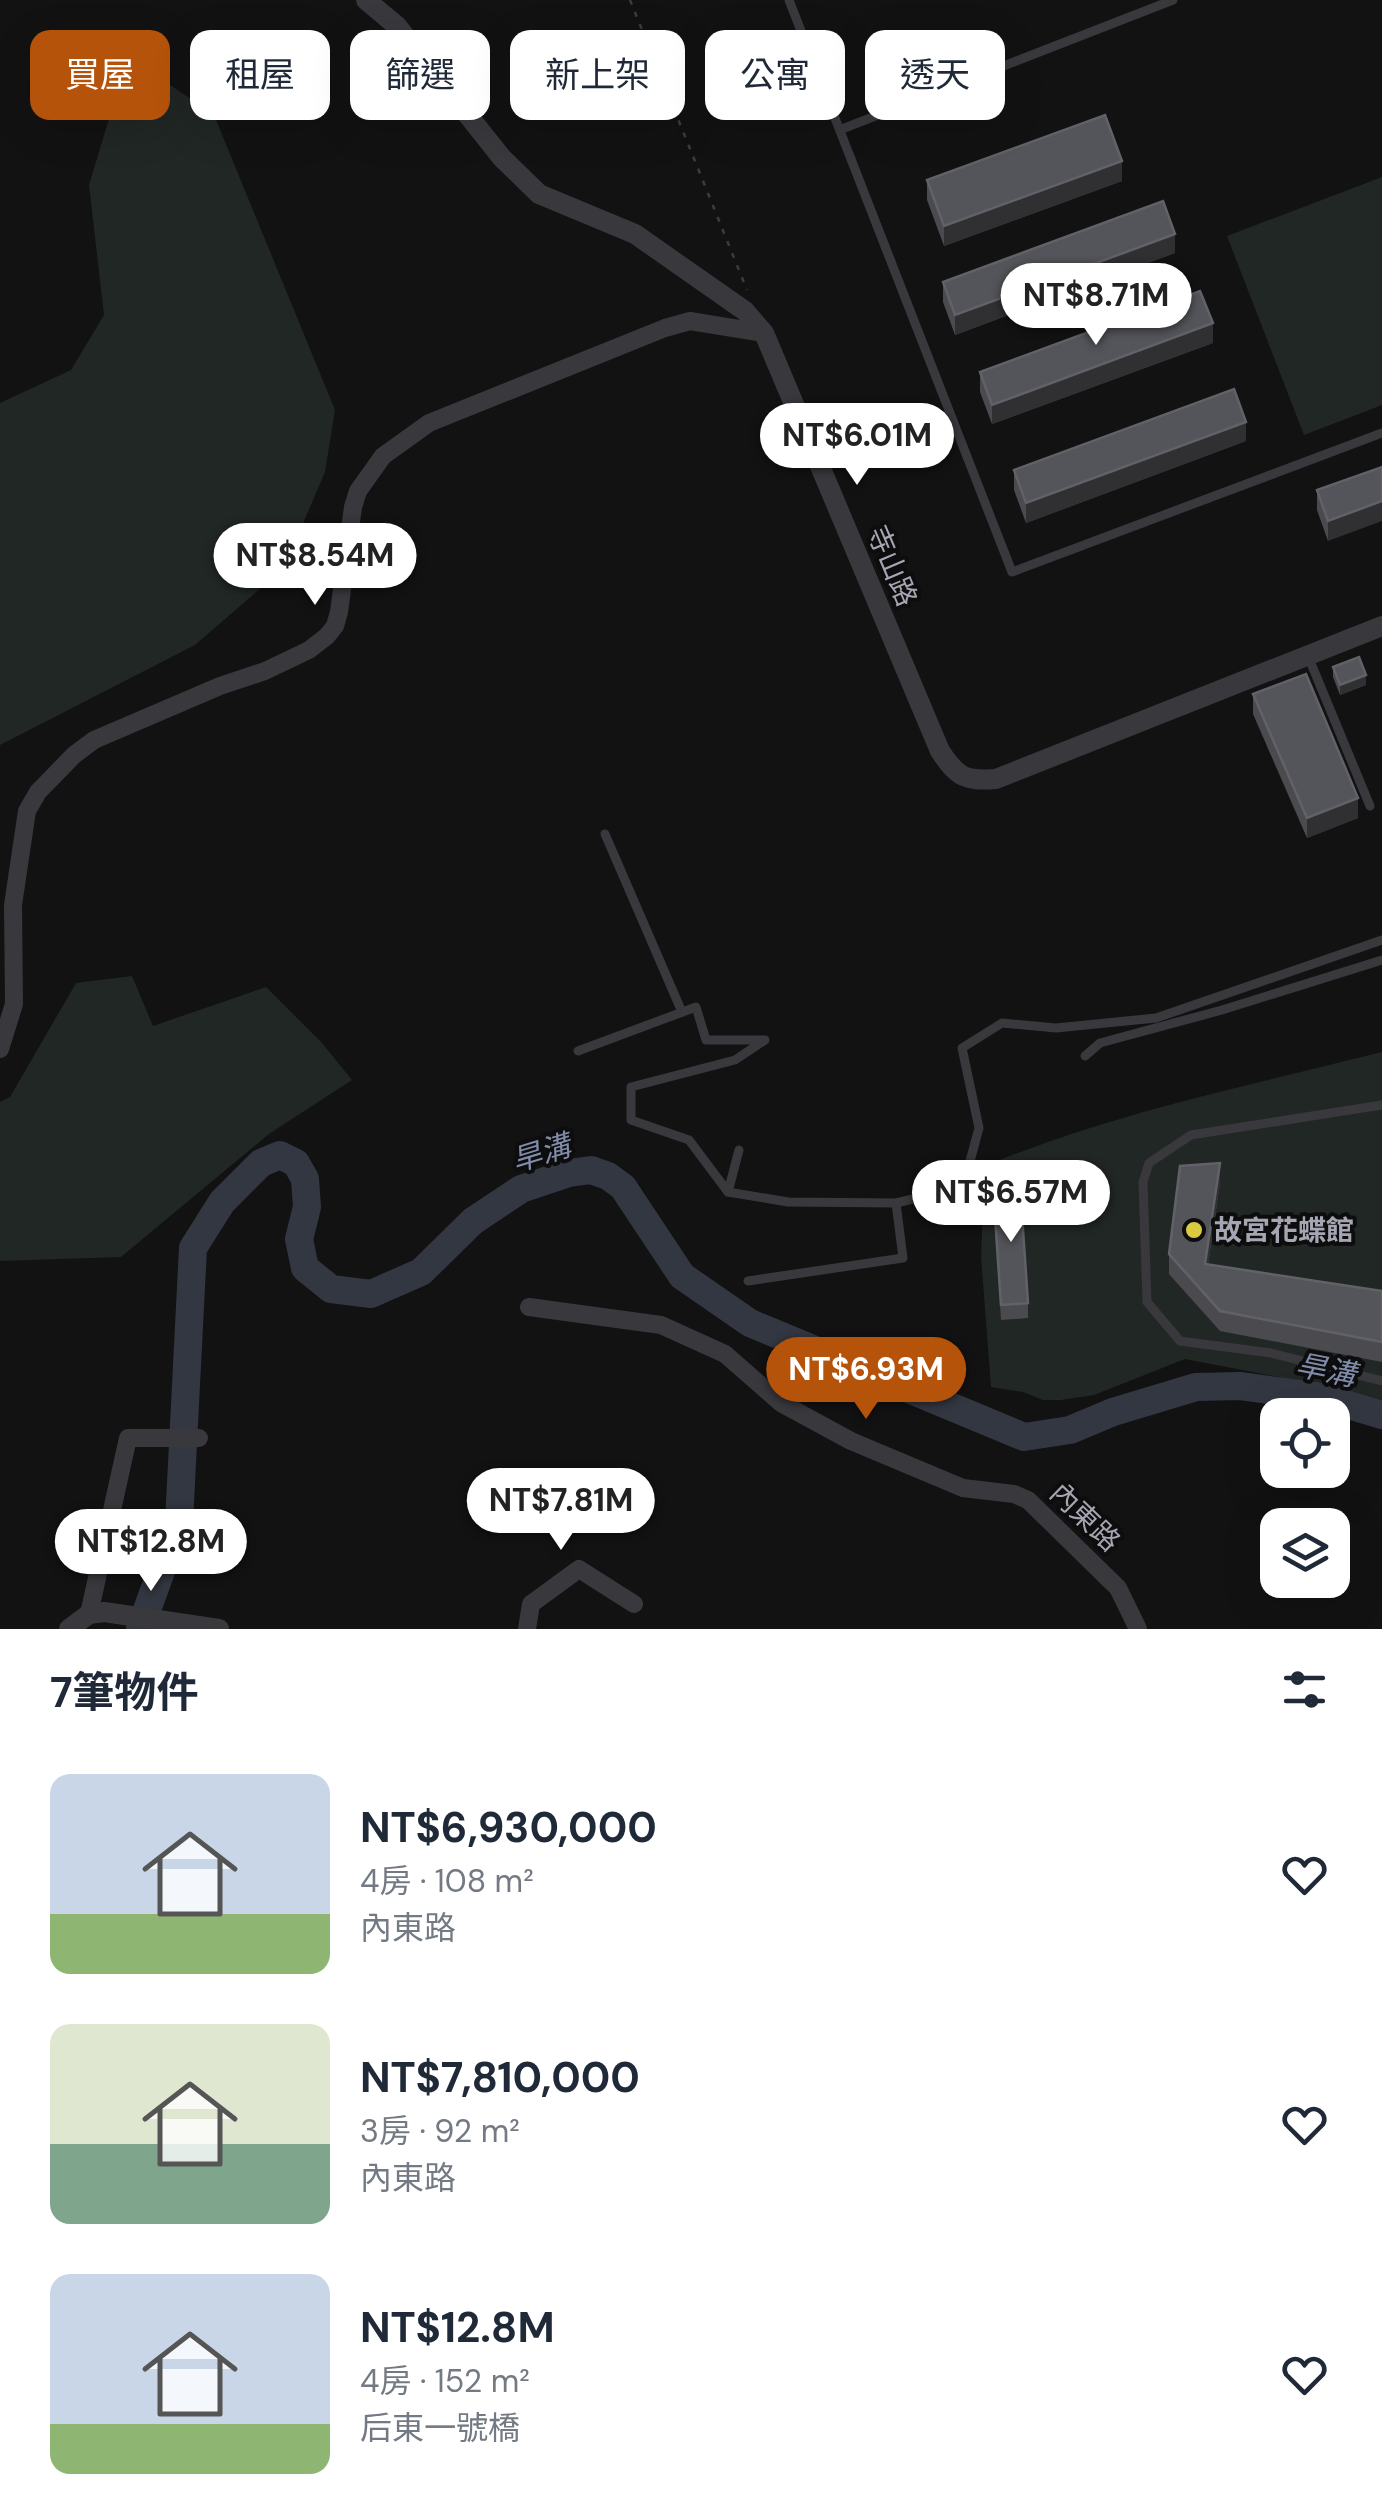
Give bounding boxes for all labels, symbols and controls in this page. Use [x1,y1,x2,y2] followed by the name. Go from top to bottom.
[30,30,170,120] chip: 買屋
[190,30,330,120] chip: 租屋
[350,30,490,120] chip: 篩選
[510,30,685,120] chip: 新上架
[705,30,845,120] chip: 公寓
[865,30,1005,120] chip: 透天
[993,263,1199,348] pin: NT$8.71M
[1023,274,1169,316] text: NT$8.71M
[754,403,960,488] pin: NT$6.01M
[782,414,932,456] text: NT$6.01M
[859,520,925,612] street label: 寺山路
[212,523,418,608] pin: NT$8.54M
[236,534,394,576] text: NT$8.54M
[507,1124,579,1180] water label: 旱溝
[908,1160,1114,1245] pin: NT$6.57M
[934,1171,1088,1213] text: NT$6.57M
[1214,1212,1354,1249] place label: 故宮花蝶館
[1183,1219,1205,1241] marker: 故宮花蝶館
[763,1337,969,1422] pin: NT$6.93M
[1293,1345,1363,1396] water label: 旱溝
[788,1348,944,1390] text: NT$6.93M
[1260,1398,1350,1598] map controls
[1260,1398,1350,1488] button: locate
[458,1468,664,1553] pin: NT$7.81M
[1042,1475,1128,1559] street label: 內東路
[489,1479,633,1521] text: NT$7.81M
[1260,1508,1350,1598] button: layers
[48,1509,254,1594] pin: NT$12.8M
[77,1520,225,1562] text: NT$12.8M
[1277,1662,1332,1717] icon: filters
[50,1665,199,1720] text: 7筆物件
[360,1800,657,1855] text: NT$6,930,000
[130,1814,250,1934] icon: home
[1277,1847,1332,1902] icon: heart
[360,1860,534,1902] text: 4房 · 108 m²
[360,1907,456,1949] text: 內東路
[360,2050,640,2105] text: NT$7,810,000
[130,2064,250,2184] icon: home
[1277,2097,1332,2152] icon: heart
[360,2110,520,2152] text: 3房 · 92 m²
[360,2157,456,2199] text: 內東路
[360,2300,555,2355] text: NT$12.8M
[130,2314,250,2434] icon: home
[1277,2347,1332,2402] icon: heart
[360,2360,530,2402] text: 4房 · 152 m²
[360,2407,520,2449] text: 后東一號橋

